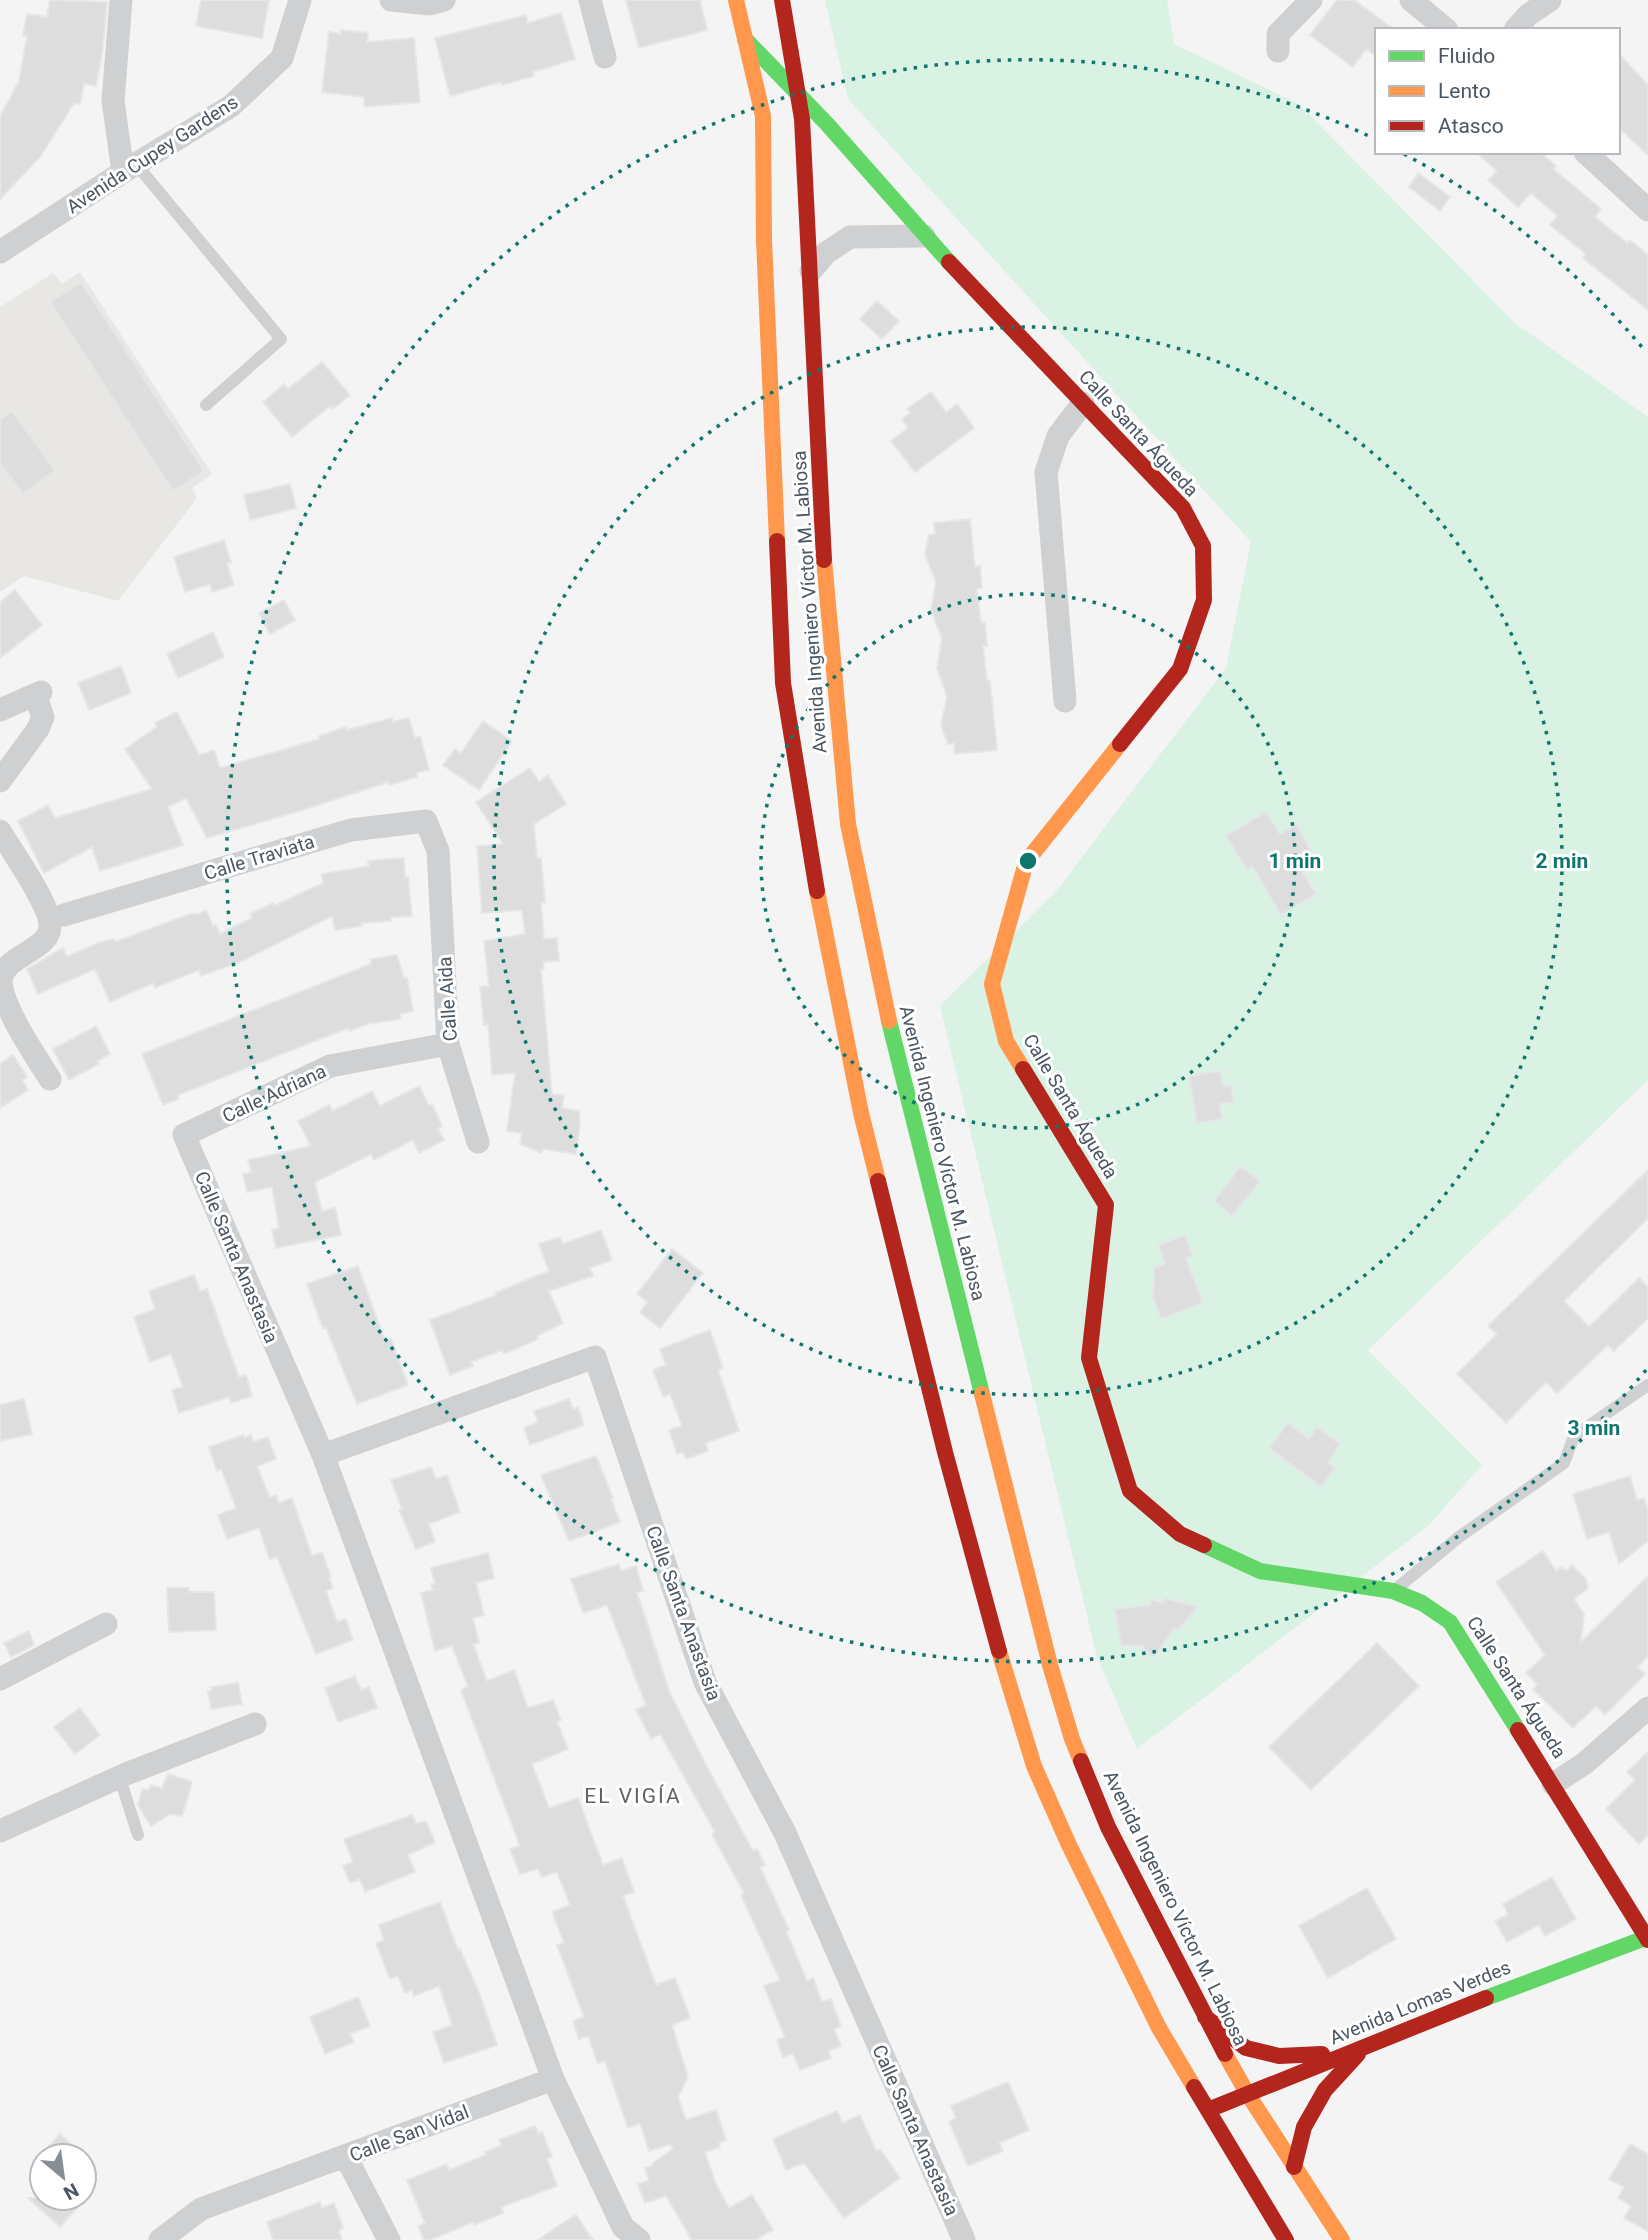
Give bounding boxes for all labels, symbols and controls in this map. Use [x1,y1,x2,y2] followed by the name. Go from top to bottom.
[1375,28,1620,154] legend
[1438,44,1495,68] text: Fluido
[1438,79,1491,103] text: Lento
[62,90,242,218] street label: Avenida Cupey Gardens
[1438,114,1504,138] text: Atasco
[1074,365,1203,501] street label: Calle Santa Águeda
[787,450,832,754] street label: Avenida Ingeniero Víctor M. Labiosa
[201,830,317,885] street label: Calle Traviata
[1016,849,1040,873] centre of rings
[1269,849,1321,873] text: 1 min
[1536,849,1588,873] text: 2 min
[433,956,462,1042] street label: Calle Aida
[895,1003,990,1303] street label: Avenida Ingeniero Víctor M. Labiosa
[1018,1030,1123,1183] street label: Calle Santa Águeda
[219,1059,330,1128] street label: Calle Adriana
[190,1168,283,1347] street label: Calle Santa Anastasia
[1568,1416,1620,1440] text: 3 min
[641,1523,726,1704] street label: Calle Santa Anastasia
[1462,1612,1571,1763] street label: Calle Santa Águeda
[1099,1767,1252,2050] street label: Avenida Ingeniero Víctor M. Labiosa
[584,1784,682,1808] district label: EL VIGÍA
[1326,1956,1514,2049] street label: Avenida Lomas Verdes
[868,2041,964,2219] street label: Calle Santa Anastasia
[346,2100,472,2167] street label: Calle San Vidal
[28,2142,98,2212] north arrow
[60,2178,82,2205] text: N

